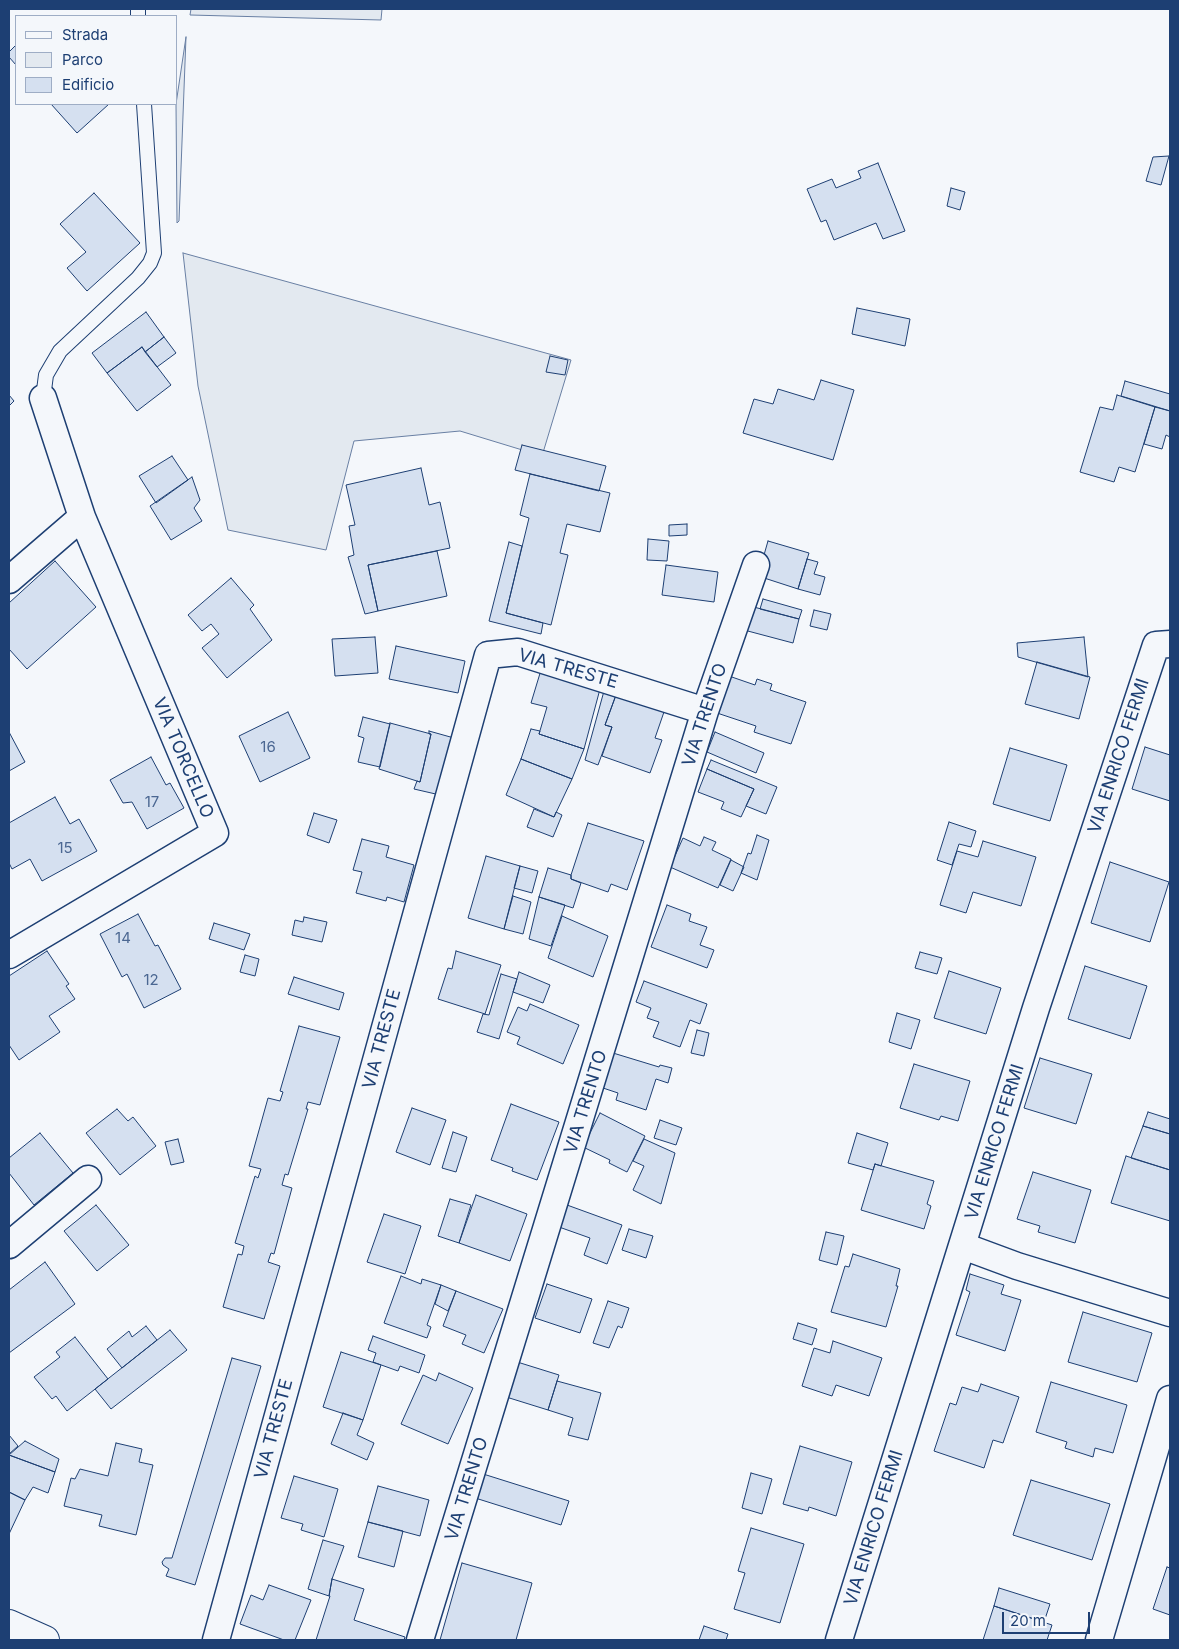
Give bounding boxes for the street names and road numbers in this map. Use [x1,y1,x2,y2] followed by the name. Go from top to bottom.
[516,644,620,694] street label: VIA TRESTE
[678,661,732,769] street label: VIA TRENTO
[1084,676,1154,836] street label: VIA ENRICO FERMI
[148,695,218,821] street label: VIA TORCELLO
[358,987,406,1091] street label: VIA TRESTE
[560,1048,612,1156] street label: VIA TRENTO
[961,1062,1029,1222] street label: VIA ENRICO FERMI
[250,1377,298,1481] street label: VIA TRESTE
[441,1435,493,1543] street label: VIA TRENTO
[840,1448,908,1608] street label: VIA ENRICO FERMI

